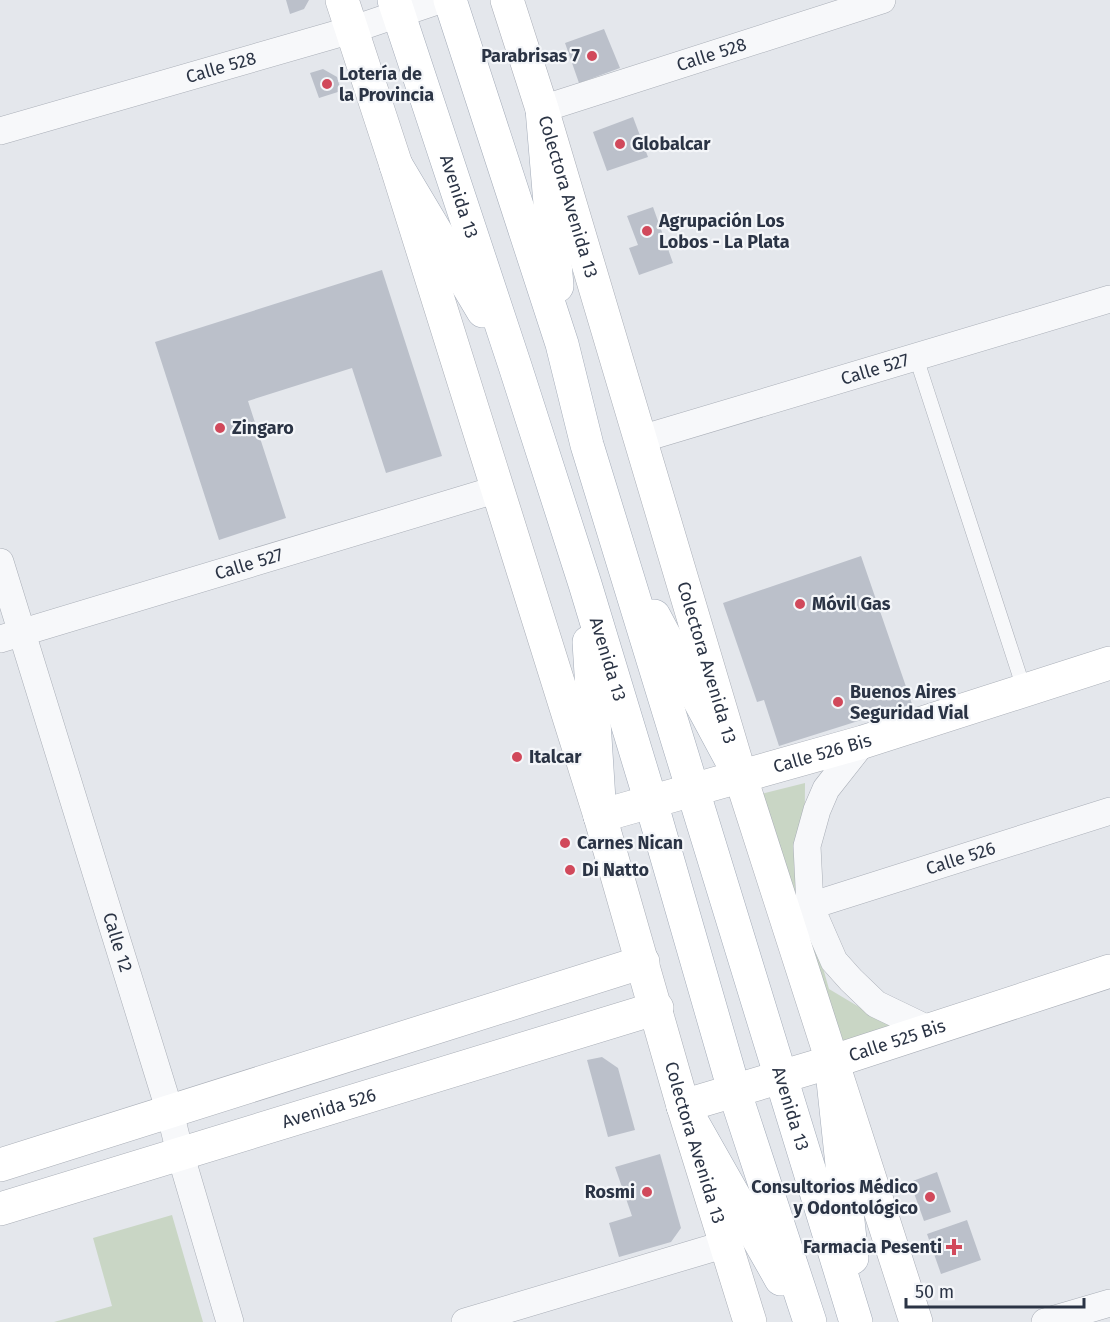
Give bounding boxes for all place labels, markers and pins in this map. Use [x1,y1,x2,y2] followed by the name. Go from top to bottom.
[481,45,581,67] place label: Parabrisas 7
[585,49,599,63] marker: Parabrisas 7
[339,63,434,106] place label: Lotería de la Provincia
[320,77,334,91] marker: Lotería de la Provincia
[632,133,711,155] place label: Globalcar
[613,137,627,151] marker: Globalcar
[658,210,790,253] place label: Agrupación Los Lobos - La Plata
[640,224,654,238] marker: Agrupación Los Lobos - La Plata
[232,417,294,439] place label: Zingaro
[213,421,227,435] marker: Zingaro
[812,593,891,615] place label: Móvil Gas
[793,597,807,611] marker: Móvil Gas
[850,681,969,724] place label: Buenos Aires Seguridad Vial
[831,695,845,709] marker: Buenos Aires Seguridad Vial
[529,746,582,768] place label: Italcar
[510,750,524,764] marker: Italcar
[577,832,683,854] place label: Carnes Nican
[558,836,572,850] marker: Carnes Nican
[582,859,649,881] place label: Di Natto
[563,863,577,877] marker: Di Natto
[751,1176,918,1219] place label: Consultorios Médico y Odontológico
[585,1181,635,1203] place label: Rosmi
[640,1185,654,1199] marker: Rosmi
[923,1190,937,1204] marker: Consultorios Médico y Odontológico
[803,1236,942,1258] place label: Farmacia Pesenti
[947,1240,961,1254] marker: Farmacia Pesenti

